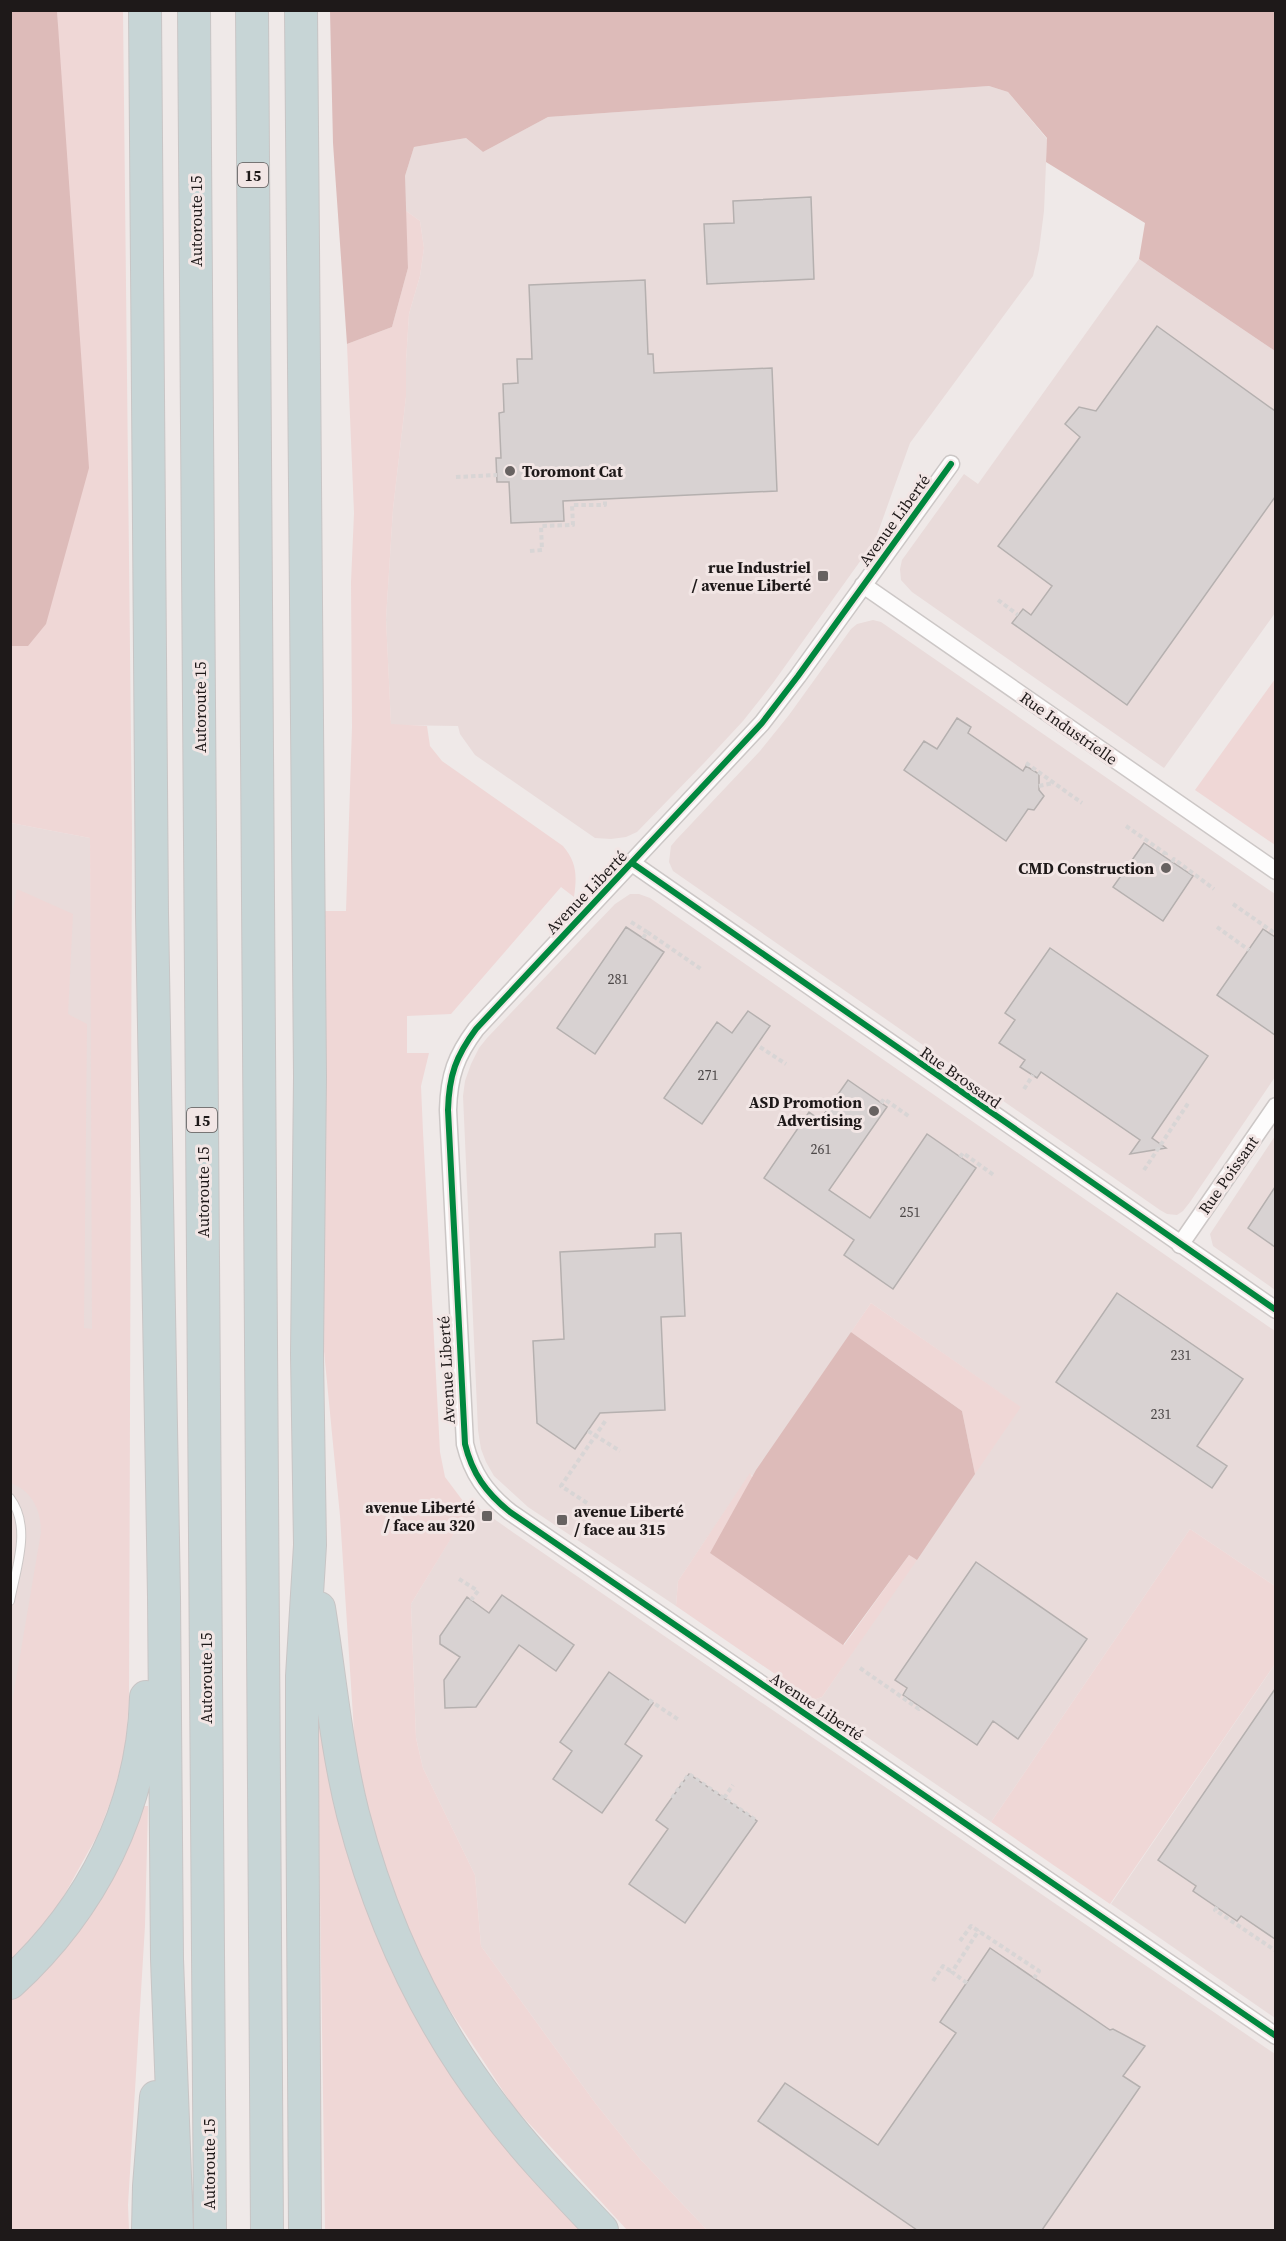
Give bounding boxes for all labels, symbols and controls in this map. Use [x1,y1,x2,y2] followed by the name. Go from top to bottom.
[238,163,268,187] road number: 15
[185,175,207,267] street label: Autoroute 15
[522,460,623,482] place label: Toromont Cat
[503,464,517,478] marker: Toromont Cat
[853,470,935,570] street label: Avenue Liberté
[692,556,811,596] place label: rue Industriel / avenue Liberté
[816,569,830,583] marker: rue Industriel / avenue Liberté
[189,661,211,753] street label: Autoroute 15
[1016,686,1122,770] street label: Rue Industrielle
[540,845,632,939] street label: Avenue Liberté
[1018,857,1154,879] place label: CMD Construction
[1159,861,1173,875] marker: CMD Construction
[608,969,629,989] house number: 281
[916,1041,1006,1113] street label: Rue Brossard
[698,1065,719,1085] house number: 271
[749,1091,862,1131] place label: ASD Promotion Advertising
[867,1104,881,1118] marker: ASD Promotion Advertising
[187,1108,217,1132] road number: 15
[1193,1131,1263,1218] street label: Rue Poissant
[811,1139,832,1159] house number: 261
[192,1146,214,1238] street label: Autoroute 15
[900,1202,921,1222] house number: 251
[432,1315,460,1425] street label: Avenue Liberté
[1171,1345,1192,1365] house number: 231
[1151,1404,1172,1424] house number: 231
[365,1496,475,1536] place label: avenue Liberté / face au 320
[574,1500,684,1540] place label: avenue Liberté / face au 315
[480,1509,494,1523] marker: avenue Liberté / face au 320
[555,1513,569,1527] marker: avenue Liberté / face au 315
[195,1632,217,1724] street label: Autoroute 15
[766,1667,868,1745] street label: Avenue Liberté
[198,2118,220,2210] street label: Autoroute 15

